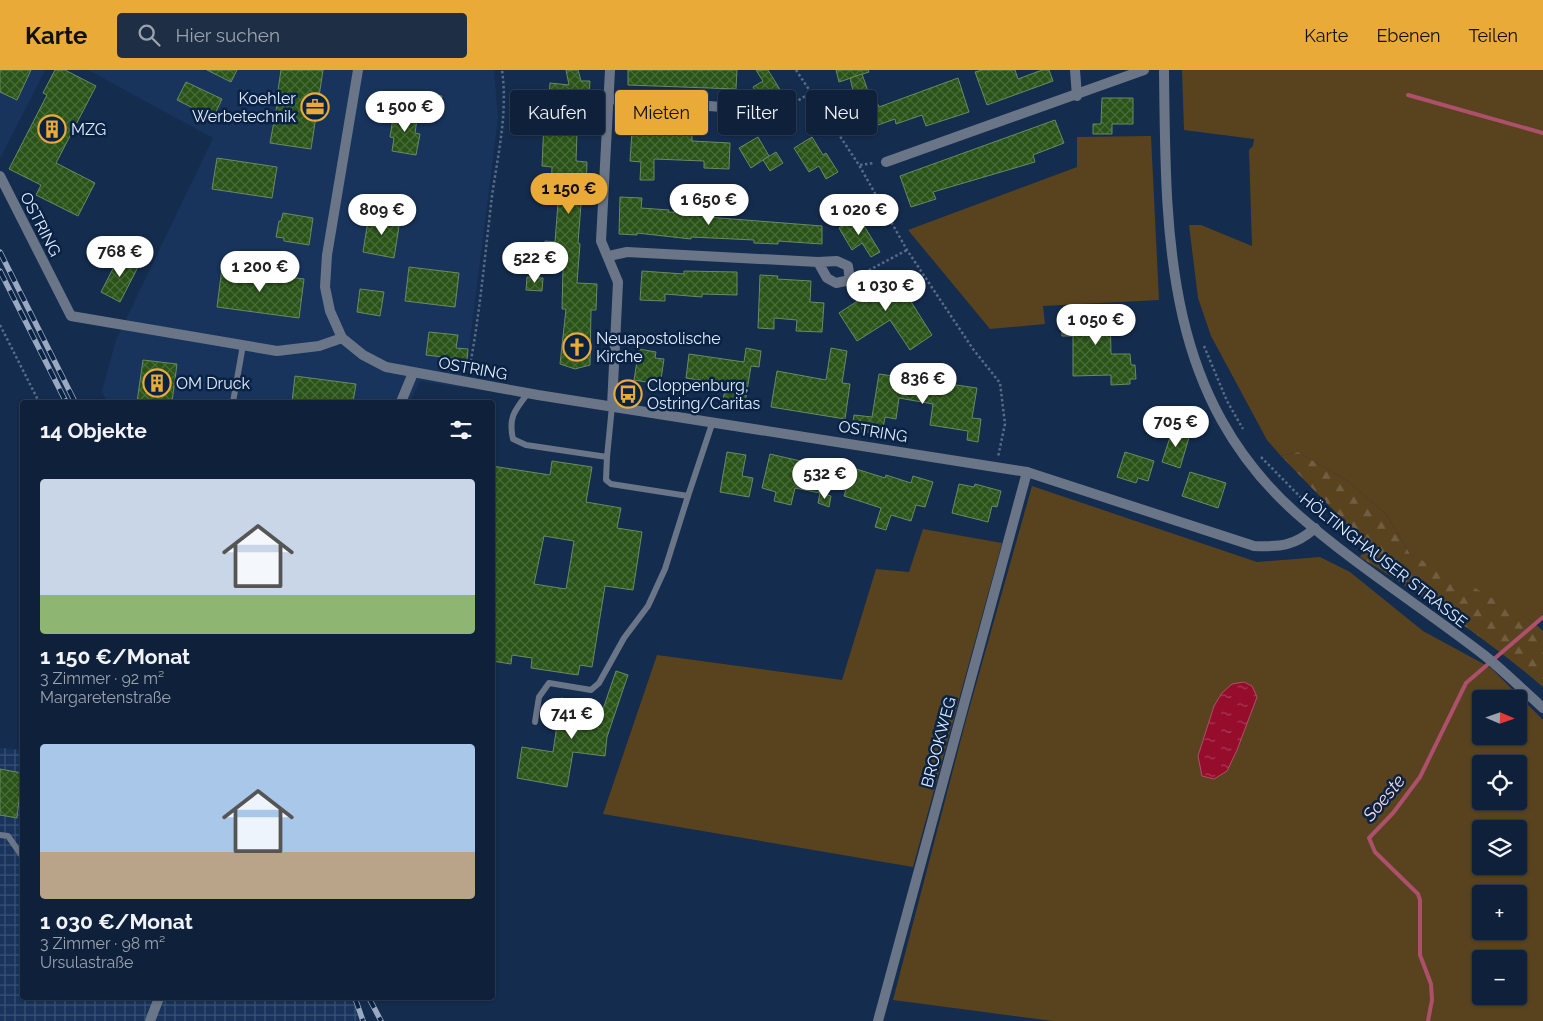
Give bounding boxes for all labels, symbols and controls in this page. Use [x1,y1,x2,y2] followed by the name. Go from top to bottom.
[117,13,467,58] search box
[25,21,87,50] text: Karte
[135,21,163,49] icon: search
[175,24,280,46] text: Hier suchen
[1304,25,1348,46] text: Karte
[1376,25,1441,46] text: Ebenen
[1469,25,1518,46] text: Teilen
[192,89,297,126] place label: Koehler Werbetechnik
[359,90,451,133] pin: 1 500 €
[510,90,605,135] chip: Kaufen
[615,90,708,135] chip: Mieten
[718,90,796,135] chip: Filter
[806,90,877,135] chip: Neu
[300,92,330,122] office icon: Koehler Werbetechnik
[377,97,433,116] text: 1 500 €
[37,114,67,144] building icon: MZG
[71,120,106,139] place label: MZG
[523,172,615,215] pin: 1 150 €
[542,179,596,198] text: 1 150 €
[663,184,755,226] pin: 1 650 €
[16,189,65,260] street label: OSTRING
[681,190,737,209] text: 1 650 €
[347,194,417,236] pin: 809 €
[813,194,905,236] pin: 1 020 €
[359,200,405,219] text: 809 €
[830,200,888,219] text: 1 020 €
[85,236,155,278] pin: 768 €
[98,242,142,261] text: 768 €
[500,242,570,284] pin: 522 €
[513,248,557,267] text: 522 €
[214,250,306,293] pin: 1 200 €
[231,257,289,276] text: 1 200 €
[840,270,932,312] pin: 1 030 €
[858,276,914,295] text: 1 030 €
[1050,304,1142,346] pin: 1 050 €
[1068,310,1124,329] text: 1 050 €
[596,329,721,366] place label: Neuapostolische Kirche
[562,332,592,362] church icon: Neuapostolische Kirche
[437,353,509,384] street label: OSTRING
[888,362,958,405] pin: 836 €
[142,368,172,398] building icon: OM Druck
[901,369,945,388] text: 836 €
[176,374,250,393] place label: OM Druck
[647,376,761,413] place label: Cloppenburg, Ostring/Caritas
[613,379,643,409] bus stop icon: Cloppenburg, Ostring/Caritas
[1141,406,1211,448] pin: 705 €
[1154,412,1198,431] text: 705 €
[447,416,475,444] icon: filters
[837,417,909,446] street label: OSTRING
[40,418,147,443] text: 14 Objekte
[790,458,860,500] pin: 532 €
[803,464,847,483] text: 532 €
[1296,488,1472,632] street label: HÖLTINGHAUSER STRASSE
[213,511,303,601] icon: home
[40,644,190,669] text: 1 150 €/Monat
[40,669,164,688] text: 3 Zimmer · 92 m²
[40,688,171,707] text: Margaretenstraße
[1472,690,1528,745] north arrow
[1472,690,1527,1005] map controls
[917,695,960,790] street label: BROOKWEG
[537,698,607,740] pin: 741 €
[551,704,593,723] text: 741 €
[1472,755,1527,810] button: locate
[1358,770,1409,826] water label: Soeste
[213,776,303,866] icon: home
[1472,820,1527,875] button: layers
[1472,885,1527,940] button: +
[40,909,193,934] text: 1 030 €/Monat
[40,934,165,953] text: 3 Zimmer · 98 m²
[1472,950,1527,1005] button: −
[40,953,134,972] text: Ursulastraße

